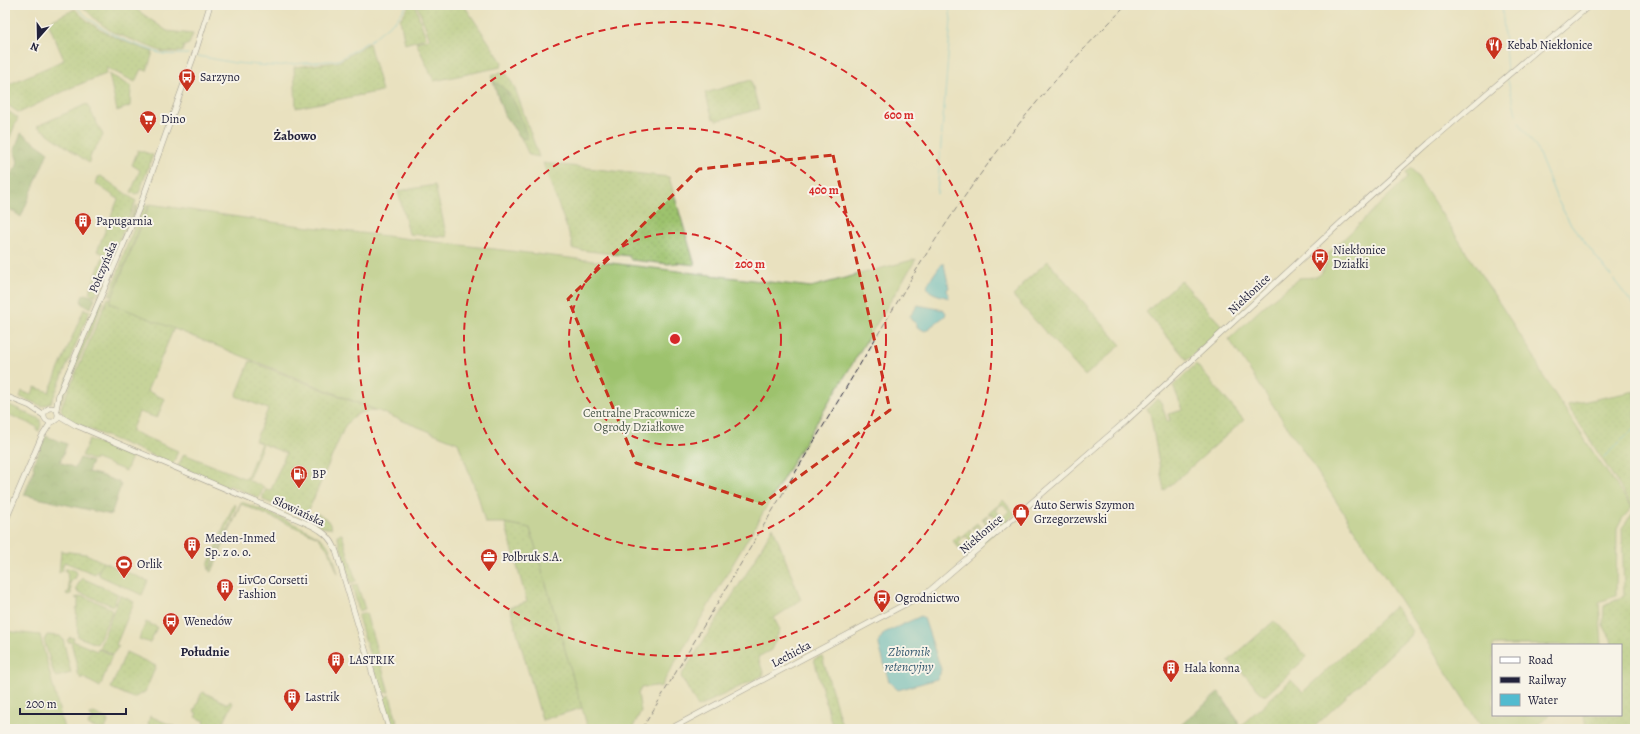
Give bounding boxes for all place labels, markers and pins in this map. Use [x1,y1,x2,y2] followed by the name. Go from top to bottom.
[1484,35,1504,60] restaurant icon: Kebab Niekłonice
[1507,37,1592,53] place label: Kebab Niekłonice
[177,67,197,92] bus stop icon: Sarzyno
[200,69,240,85] place label: Sarzyno
[138,109,158,134] supermarket icon: Dino
[161,111,185,127] place label: Dino
[73,211,93,236] building icon: Papugarnia
[96,213,153,229] place label: Papugarnia
[1333,242,1386,272] place label: Niekłonice Działki
[1310,247,1330,272] bus stop icon: Niekłonice Działki
[668,332,682,346] centre of rings
[289,464,309,489] fuel station icon: BP
[312,466,326,482] place label: BP
[1033,497,1135,527] place label: Auto Serwis Szymon Grzegorzewski
[1011,502,1031,527] shop icon: Auto Serwis Szymon Grzegorzewski
[205,530,276,560] place label: Meden-Inmed Sp. z o. o.
[182,535,202,560] building icon: Meden-Inmed Sp. z o. o.
[479,547,499,572] office icon: Polbruk S.A.
[502,549,562,565] place label: Polbruk S.A.
[114,554,134,579] sports icon: Orlik
[137,556,162,572] place label: Orlik
[238,572,308,602] place label: LivCo Corsetti Fashion
[215,577,235,602] building icon: LivCo Corsetti Fashion
[872,588,892,613] bus stop icon: Ogrodnictwo
[895,590,959,606] place label: Ogrodnictwo
[161,611,181,636] bus stop icon: Wenedów
[183,613,233,629] place label: Wenedów
[326,650,346,675] building icon: LASTRIK
[349,652,395,668] place label: LASTRIK
[1161,658,1181,683] building icon: Hala konna
[1184,660,1240,676] place label: Hala konna
[282,687,302,712] building icon: Lastrik
[305,689,339,705] place label: Lastrik

